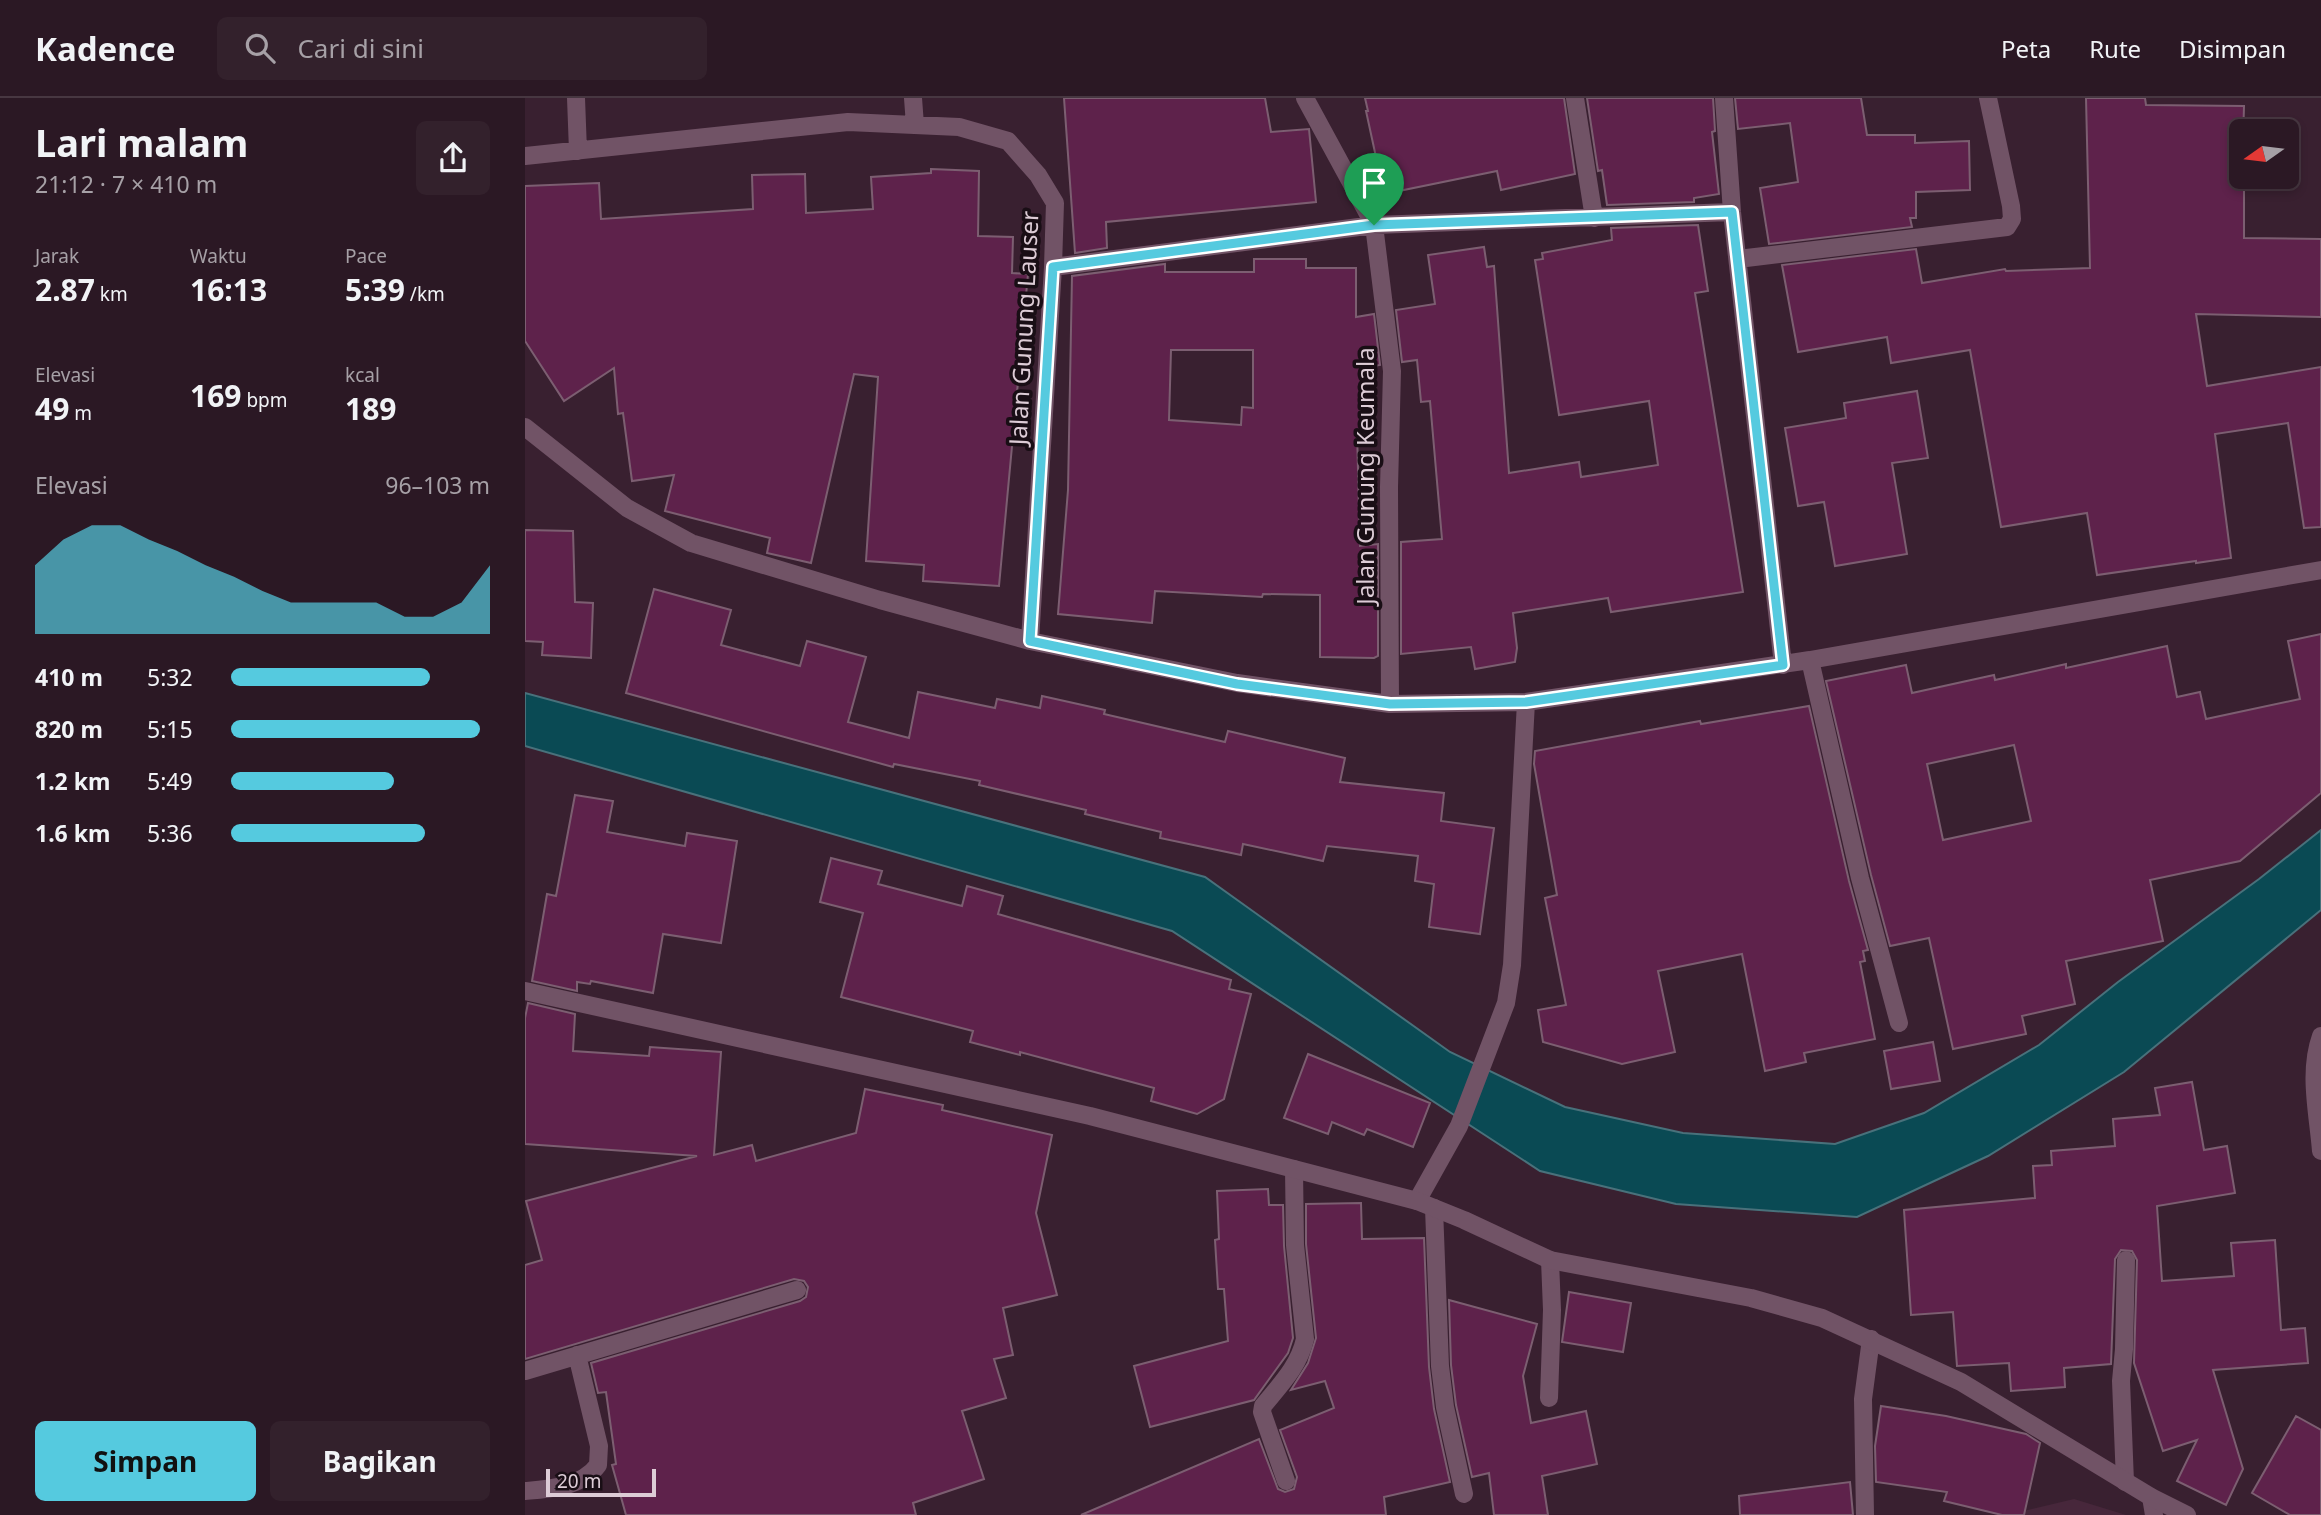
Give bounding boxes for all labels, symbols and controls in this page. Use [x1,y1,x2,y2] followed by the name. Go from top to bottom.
[217,17,707,80] search box
[35,26,175,71] text: Kadence
[241,29,279,67] icon: search
[297,30,424,66] text: Cari di sini
[2001,32,2051,65] text: Peta
[2089,32,2141,65] text: Rute
[2179,32,2286,65] text: Disimpan
[35,116,248,168] text: Lari malam
[2229,119,2299,189] north arrow
[2229,119,2299,189] map controls
[416,121,490,195] button: share
[1344,153,1404,225] pin
[1355,164,1393,202] icon: arrive
[35,168,217,200] text: 21:12 · 7 × 410 m
[1000,210,1046,448] street label: Jalan Gunung Lauser
[35,243,79,269] text: Jarak
[190,243,247,269] text: Waktu
[345,243,387,269] text: Pace
[35,269,95,310] text: 2.87
[190,269,267,310] text: 16:13
[345,269,405,310] text: 5:39
[95,281,128,307] text: km
[405,281,445,307] text: /km
[1348,347,1381,607] street label: Jalan Gunung Keumala
[35,362,95,388] text: Elevasi
[345,362,380,388] text: kcal
[190,375,241,416] text: 169
[241,387,288,413] text: bpm
[35,388,69,429] text: 49
[345,388,396,429] text: 189
[69,400,92,426] text: m
[35,469,108,501] text: Elevasi
[385,469,490,501] text: 96–103 m
[35,661,103,693] text: 410 m
[147,661,193,693] text: 5:32
[35,713,103,745] text: 820 m
[147,713,193,745] text: 5:15
[35,765,110,797] text: 1.2 km
[147,765,193,797] text: 5:49
[35,817,110,849] text: 1.6 km
[147,817,193,849] text: 5:36
[35,1421,256,1501] button: Simpan
[270,1421,490,1501] button: Bagikan
[546,1466,656,1498] scale bar
[557,1468,601,1494] text: 20 m

